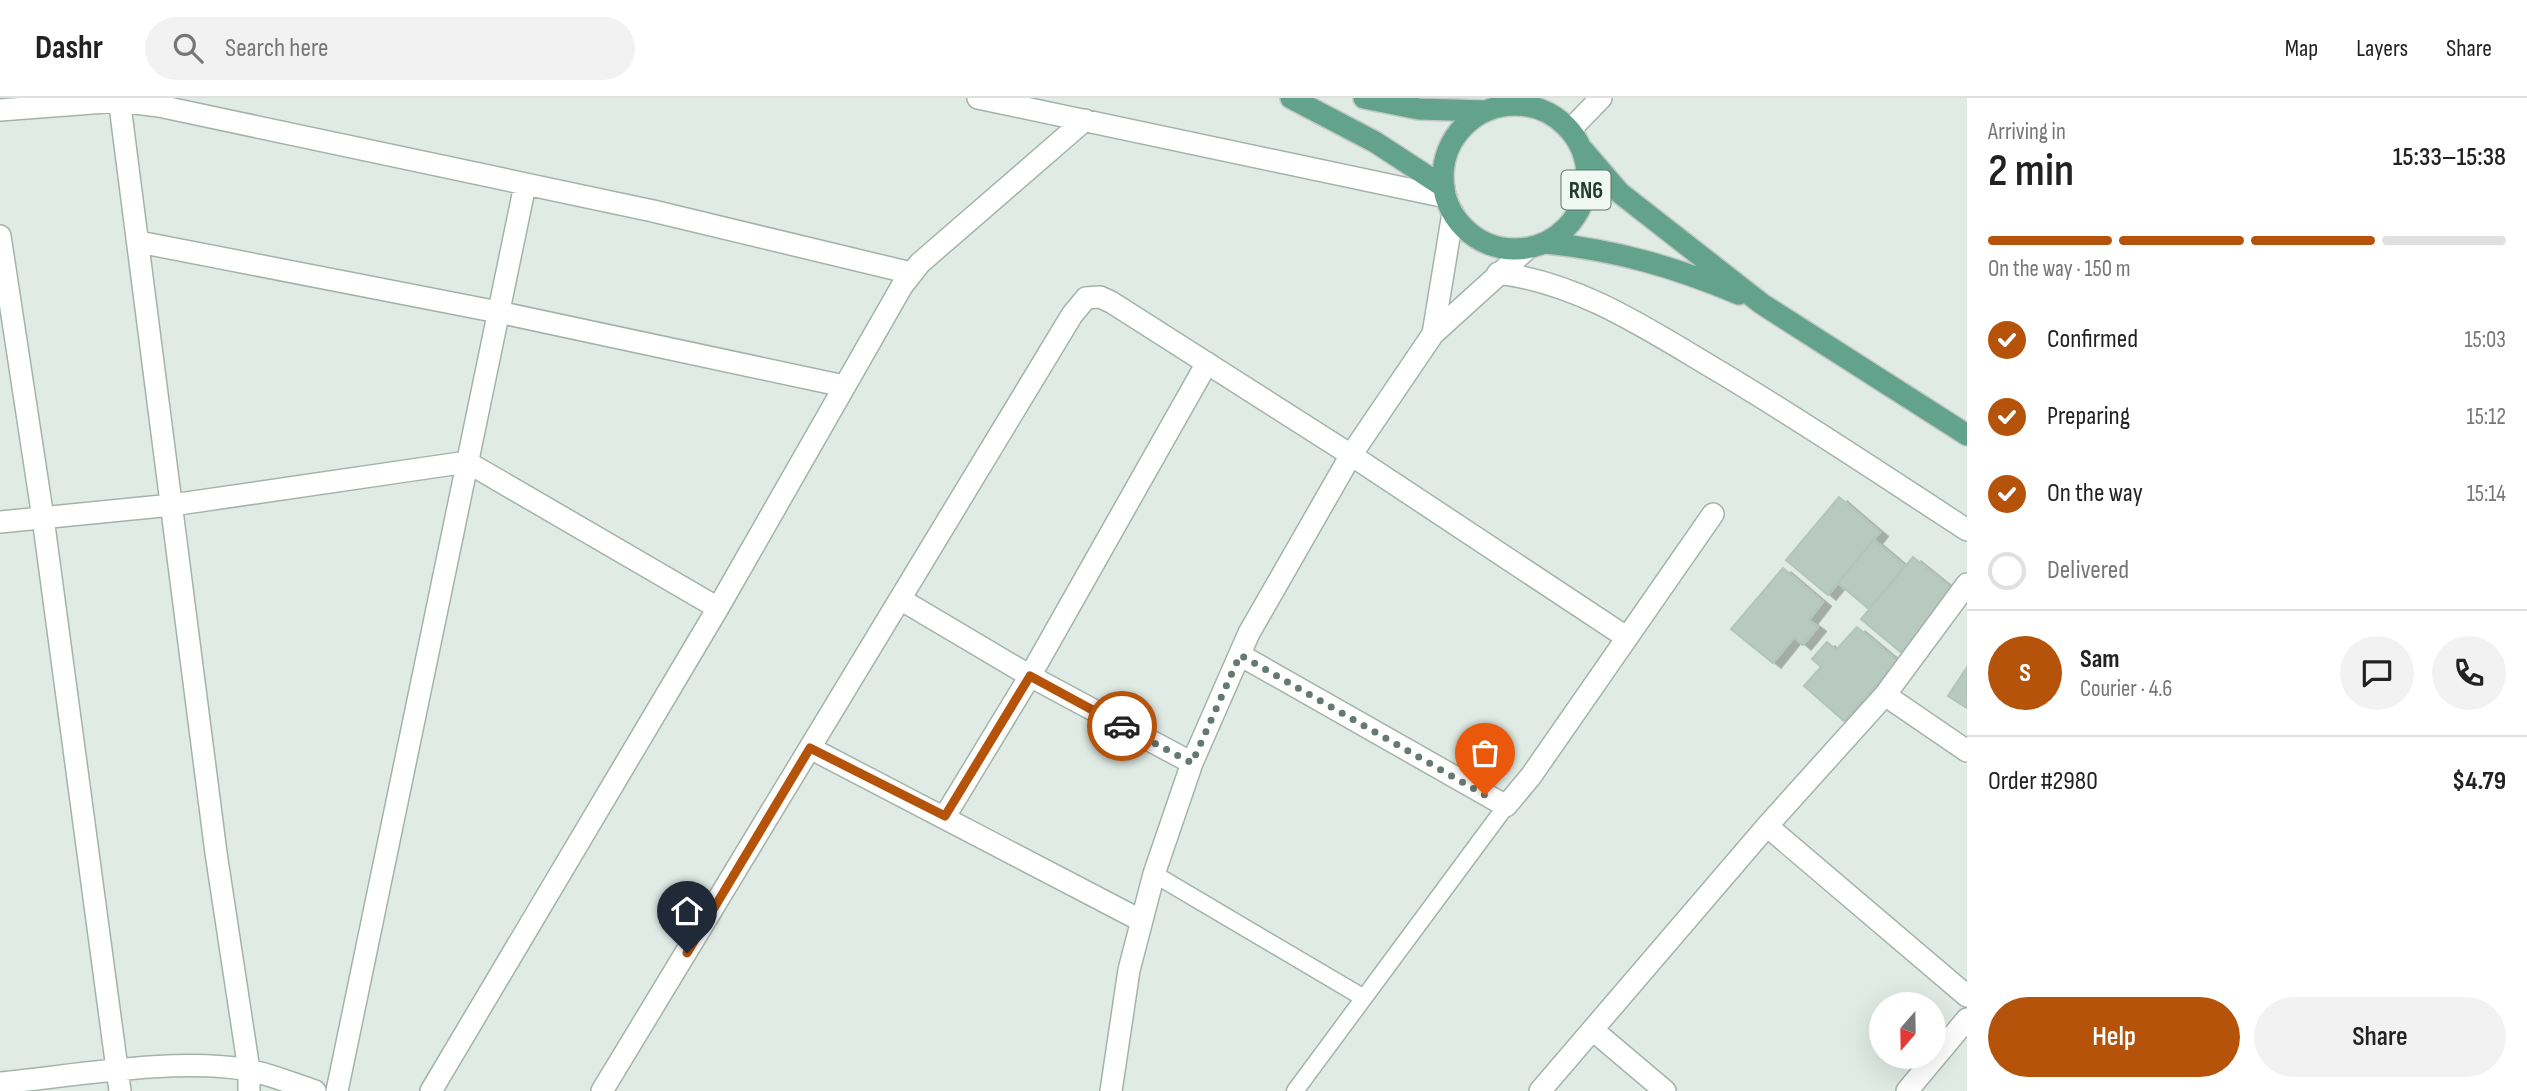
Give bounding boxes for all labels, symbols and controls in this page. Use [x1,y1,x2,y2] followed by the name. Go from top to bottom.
[145,17,635,80] search box
[35,28,103,68] text: Dashr
[169,29,207,67] icon: search
[225,33,328,64] text: Search here
[2285,34,2318,63] text: Map
[2356,34,2408,63] text: Layers
[2446,34,2492,63] text: Share
[1988,118,2066,146] text: Arriving in
[2393,142,2506,173] text: 15:33–15:38
[1988,144,2074,199] text: 2 min
[1562,170,1610,209] road number: RN6
[1988,255,2131,283] text: On the way · 150 m
[1988,321,2026,359] icon: check
[2047,324,2138,355] text: Confirmed
[2465,326,2506,354] text: 15:03
[1988,398,2026,436] icon: check
[2047,401,2130,432] text: Preparing
[2467,403,2506,431] text: 15:12
[1988,475,2026,513] icon: check
[2047,478,2143,509] text: On the way
[2467,480,2506,508] text: 15:14
[2047,555,2129,586] text: Delivered
[2340,636,2414,710] button: chat
[2432,636,2506,710] button: phone
[2080,644,2120,675] text: Sam
[2019,658,2031,689] text: S
[2080,675,2172,703] text: Courier · 4.6
[1087,691,1157,761] courier
[1103,707,1141,745] icon: car
[1455,723,1515,795] pin
[1466,734,1504,772] icon: bag
[1988,766,2098,797] text: Order #2980
[2452,766,2506,797] text: $4.79
[657,881,717,953] pin
[668,892,706,930] icon: home
[1869,992,1946,1069] north arrow
[1869,992,1946,1069] map controls
[1988,997,2240,1077] button: Help
[2254,997,2506,1077] button: Share

